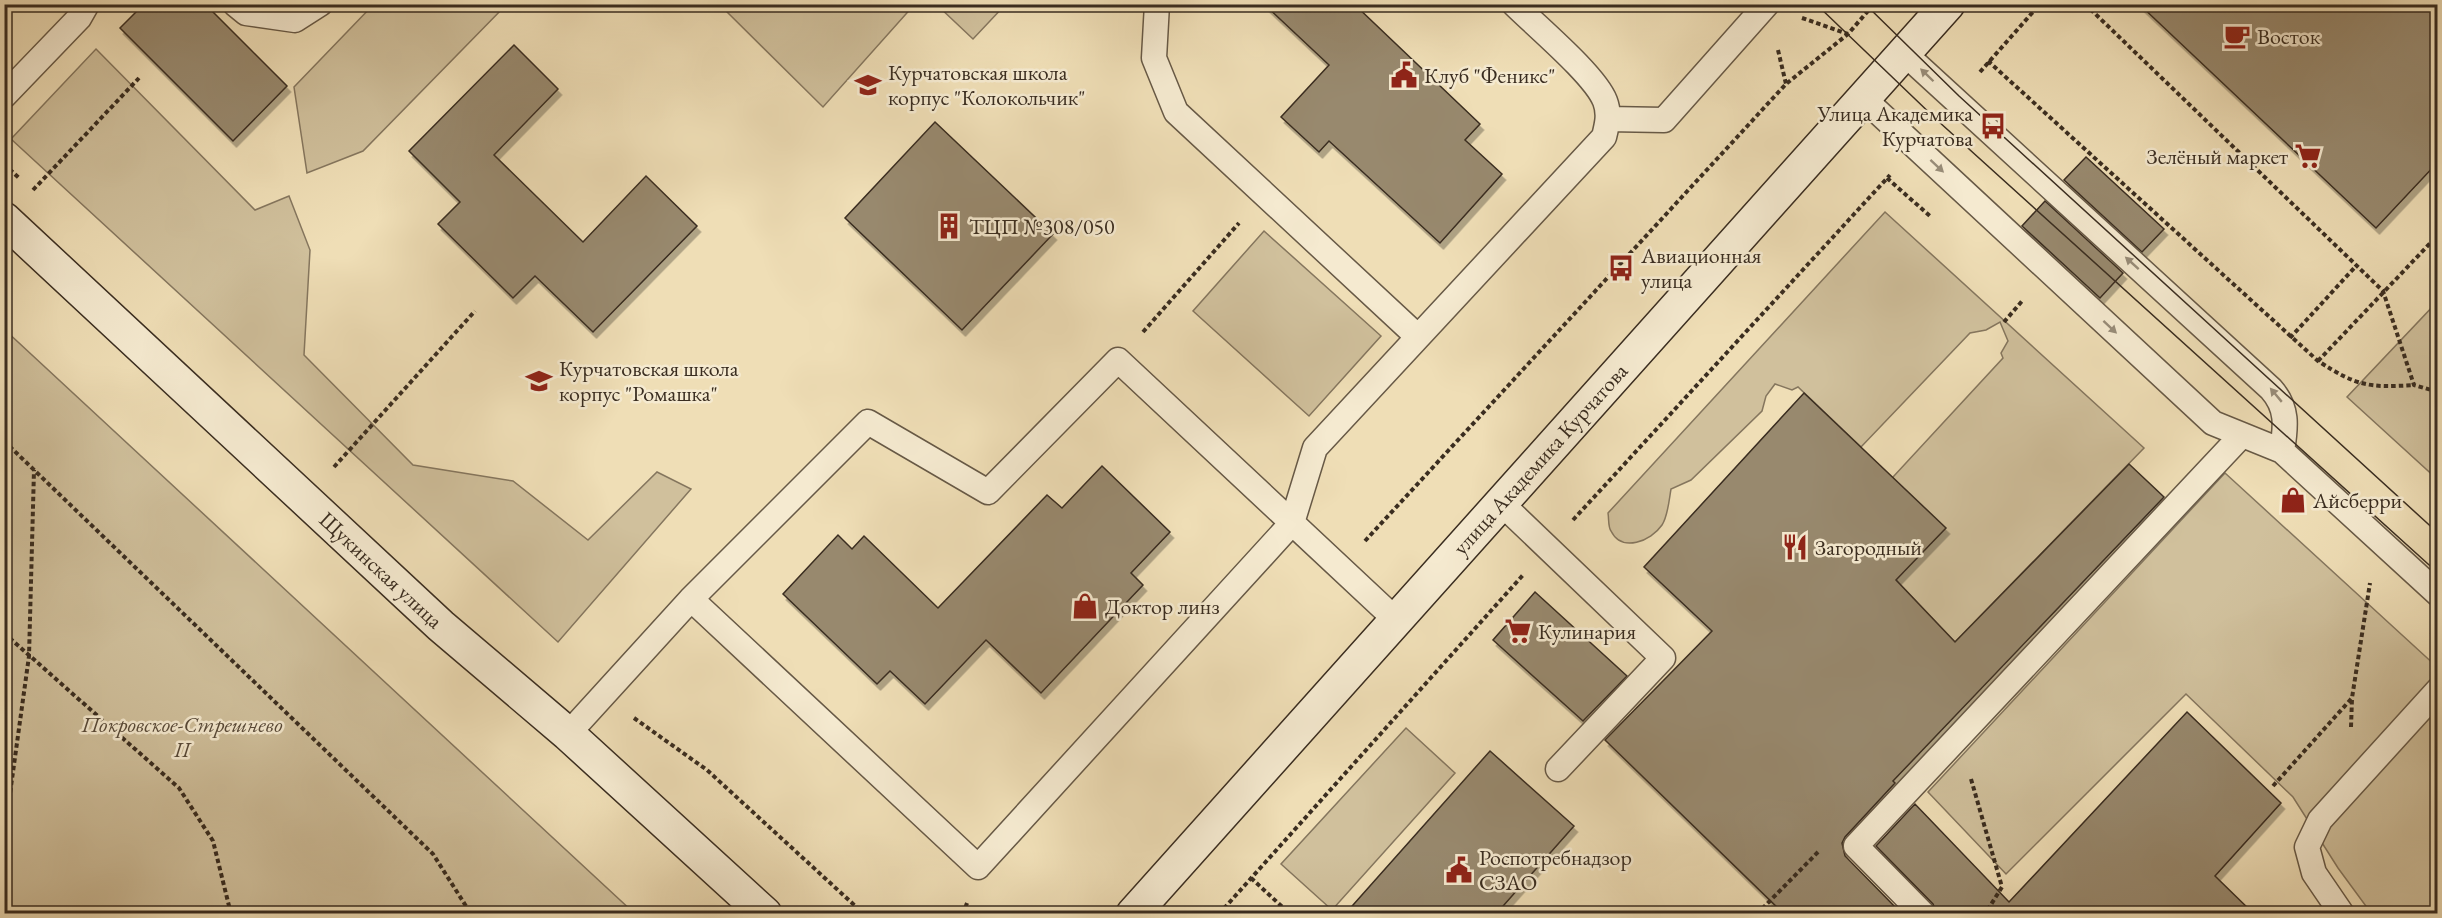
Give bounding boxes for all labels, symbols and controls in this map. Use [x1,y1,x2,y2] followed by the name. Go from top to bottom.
[2222,21,2252,51] cafe icon: Восток
[2257,22,2321,51] place label: Восток
[888,58,1086,112] place label: Курчатовская школа корпус "Колокольчик"
[1389,60,1419,90] public building icon: Клуб "Феникс"
[1424,61,1556,90] place label: Клуб "Феникс"
[1920,68,1934,82] one-way arrow
[853,70,883,100] school or university icon: Курчатовская школа корпус "Колокольчик"
[1816,99,1973,153] place label: Улица Академика Курчатова
[1978,111,2008,141] bus stop icon: Улица Академика Курчатова
[2293,141,2323,171] supermarket icon: Зелёный маркет
[2146,142,2288,171] place label: Зелёный маркет
[1930,158,1944,172] one-way arrow
[934,211,964,241] building icon: ТЦП №308/050
[969,212,1115,241] place label: ТЦП №308/050
[1640,241,1761,295] place label: Авиационная улица
[1606,253,1636,283] bus stop icon: Авиационная улица
[2125,256,2140,270] one-way arrow
[2103,320,2117,334] one-way arrow
[559,354,739,408] place label: Курчатовская школа корпус "Ромашка"
[1446,357,1634,561] street label: улица Академика Курчатова
[524,366,554,396] school or university icon: Курчатовская школа корпус "Ромашка"
[2269,387,2282,403] one-way arrow
[2278,485,2308,515] shop icon: Айсберри
[2312,486,2403,515] place label: Айсберри
[313,505,449,635] street label: Щукинская улица
[1780,532,1810,562] restaurant icon: Загородный
[1815,533,1922,562] place label: Загородный
[1070,591,1100,621] shop icon: Доктор линз
[1105,592,1220,621] place label: Доктор линз
[1503,616,1533,646] supermarket icon: Кулинария
[1538,617,1636,646] place label: Кулинария
[80,710,283,764] park label: Покровское-Стрешнево II
[1479,843,1632,897] place label: Роспотребнадзор СЗАО
[1444,855,1474,885] public building icon: Роспотребнадзор СЗАО

